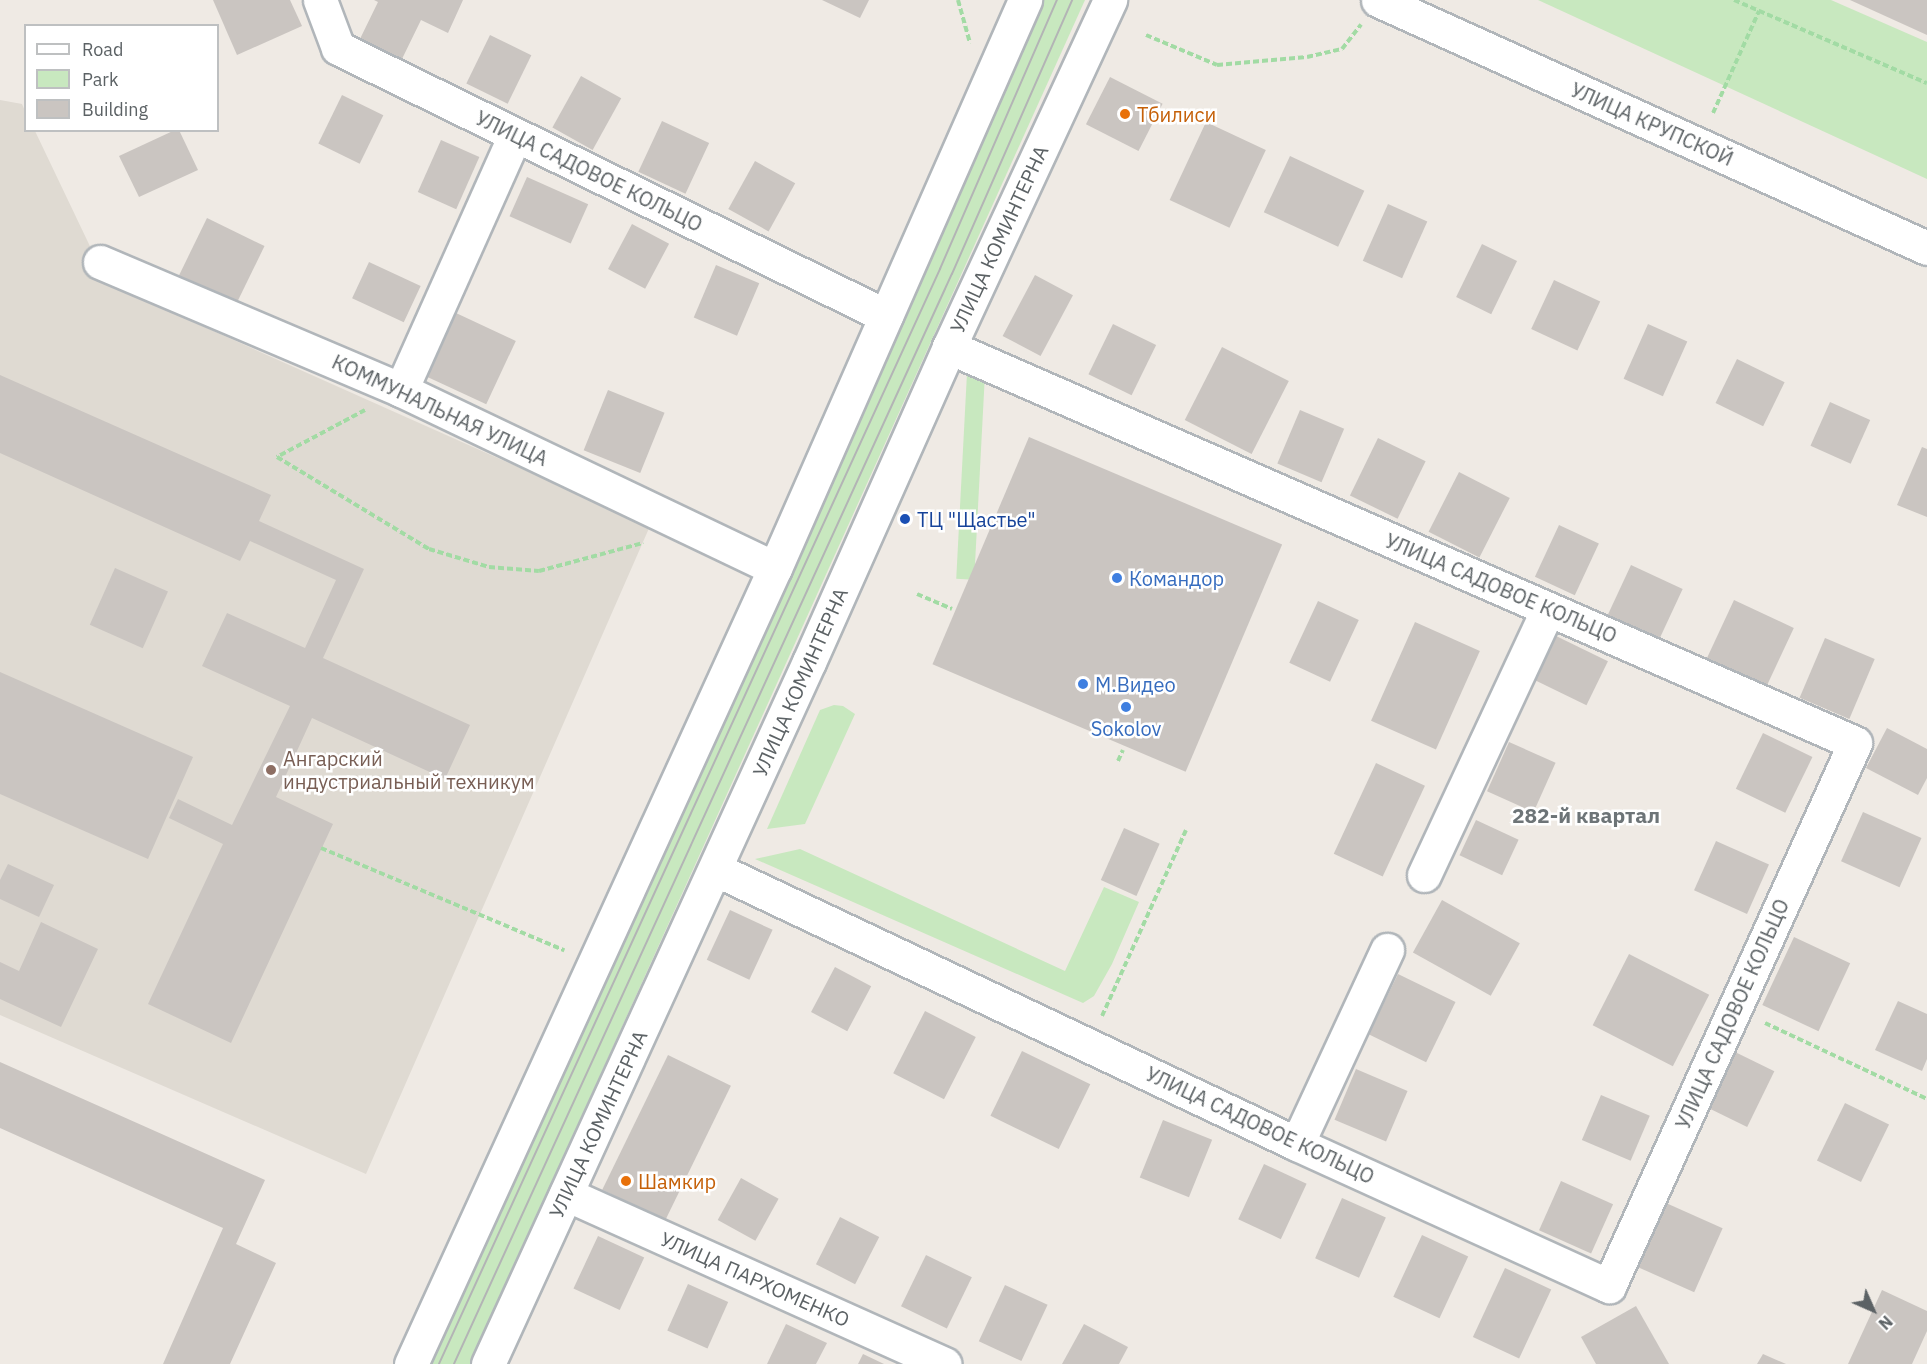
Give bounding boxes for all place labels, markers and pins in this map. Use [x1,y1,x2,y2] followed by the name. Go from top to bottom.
[1137,102,1216,126] place label: Тбилиси
[1118,107,1132,121] marker: Тбилиси
[917,507,1036,531] place label: ТЦ "Щастье"
[898,512,912,526] marker: ТЦ "Щастье"
[1129,566,1224,590] place label: Командор
[1110,571,1124,585] marker: Командор
[1095,672,1176,696] place label: М.Видео
[1076,677,1090,691] marker: М.Видео
[1119,700,1133,714] marker: Sokolov
[1091,716,1161,740] place label: Sokolov
[283,746,535,793] place label: Ангарский индустриальный техникум
[264,763,278,777] marker: Ангарский индустриальный техникум
[638,1169,716,1193] place label: Шамкир
[619,1174,633,1188] marker: Шамкир

